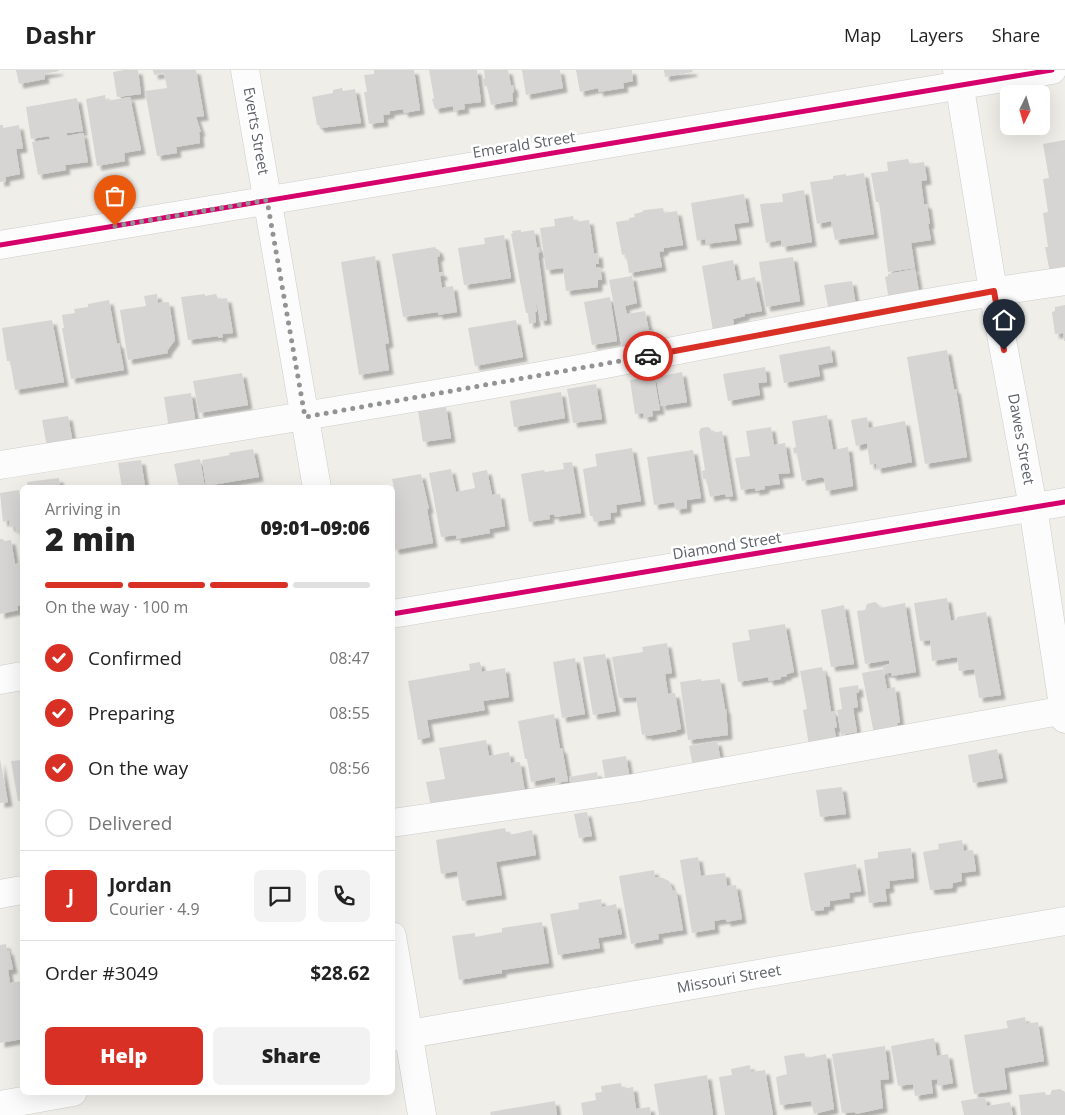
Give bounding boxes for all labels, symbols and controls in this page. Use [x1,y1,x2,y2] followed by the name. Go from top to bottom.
[25,18,96,51] text: Dashr
[844,23,881,47] text: Map
[909,23,964,47] text: Layers
[992,23,1040,47] text: Share
[239,85,275,176] street label: Everts Street
[1000,85,1050,135] north arrow
[1000,85,1050,135] map controls
[471,126,577,162] street label: Emerald Street
[94,175,136,226] pin
[101,182,129,210] icon: bag
[983,299,1025,350] pin
[990,306,1018,334] icon: home
[623,331,673,381] courier
[634,342,662,370] icon: car
[1004,392,1040,486] street label: Dawes Street
[45,498,121,520] text: Arriving in
[260,515,370,541] text: 09:01–09:06
[45,517,136,560] text: 2 min
[671,527,783,564] street label: Diamond Street
[45,596,188,618] text: On the way · 100 m
[45,644,73,672] icon: check
[88,645,182,671] text: Confirmed
[329,647,370,669] text: 08:47
[45,699,73,727] icon: check
[88,700,175,726] text: Preparing
[329,702,370,724] text: 08:55
[45,754,73,782] icon: check
[88,755,188,781] text: On the way
[329,757,370,779] text: 08:56
[88,810,172,836] text: Delivered
[254,870,306,922] button: chat
[318,870,370,922] button: phone
[109,872,172,898] text: Jordan
[68,883,74,909] text: J
[109,898,200,920] text: Courier · 4.9
[675,959,783,997] street label: Missouri Street
[45,960,158,986] text: Order #3049
[310,960,370,986] text: $28.62
[45,1027,203,1085] button: Help
[213,1027,370,1085] button: Share

